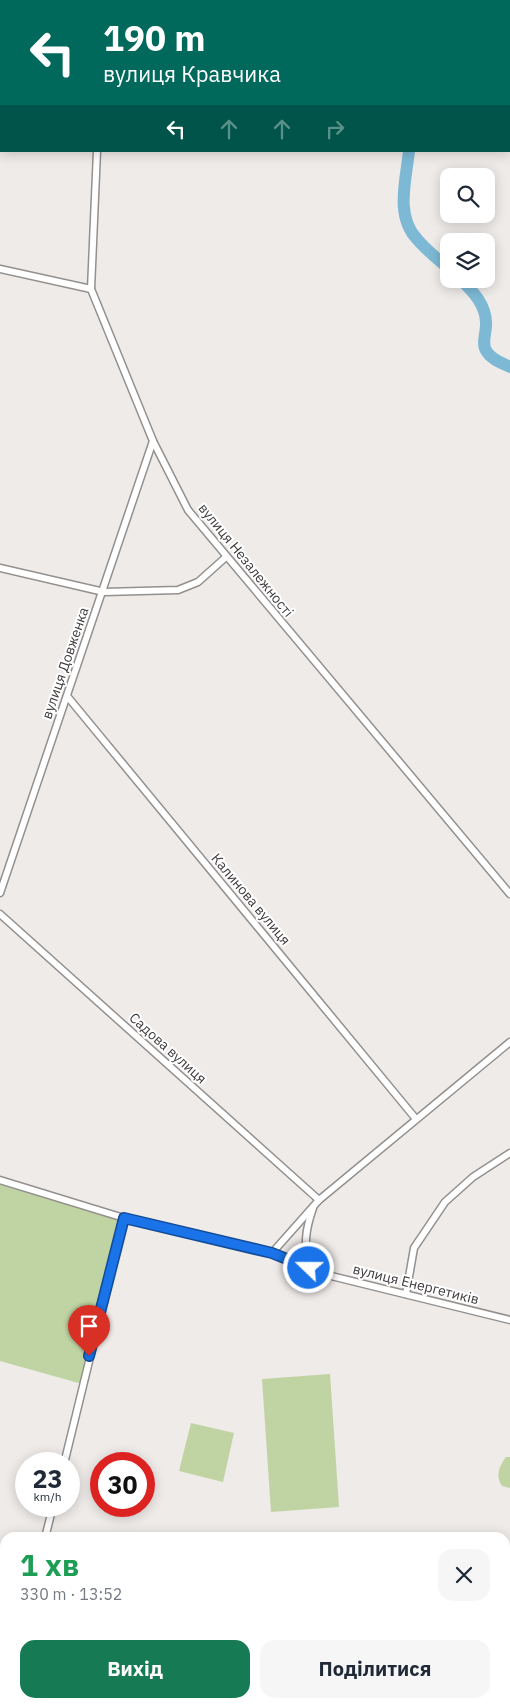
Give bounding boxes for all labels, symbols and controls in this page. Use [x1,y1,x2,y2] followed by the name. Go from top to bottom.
[103,15,206,61] text: 190 m
[20,20,85,85] icon: left
[103,59,281,88] text: вулиця Кравчика
[162,115,190,143] icon: left
[215,115,243,143] icon: ahead
[268,115,296,143] icon: ahead
[321,115,349,143] icon: right
[440,168,495,288] map controls
[440,168,495,223] button: search
[440,233,495,288] button: layers
[195,499,297,621] street label: вулиця Незалежності
[37,604,93,721] street label: вулиця Довженка
[207,850,295,948] street label: Калинова вулиця
[126,1009,210,1087] street label: Садова вулиця
[282,1241,334,1293] position arrow
[351,1260,481,1308] street label: вулиця Енергетиків
[68,1305,110,1356] pin
[75,1312,103,1340] icon: arrive
[90,1452,155,1517] speed limit sign: 30
[32,1462,63,1495] text: 23
[33,1489,62,1504] text: km/h
[20,1545,79,1584] text: 1 хв
[438,1549,490,1601] button: close
[20,1584,122,1604] text: 330 m · 13:52
[20,1640,250,1698] button: Вихід
[260,1640,490,1698] button: Поділитися

